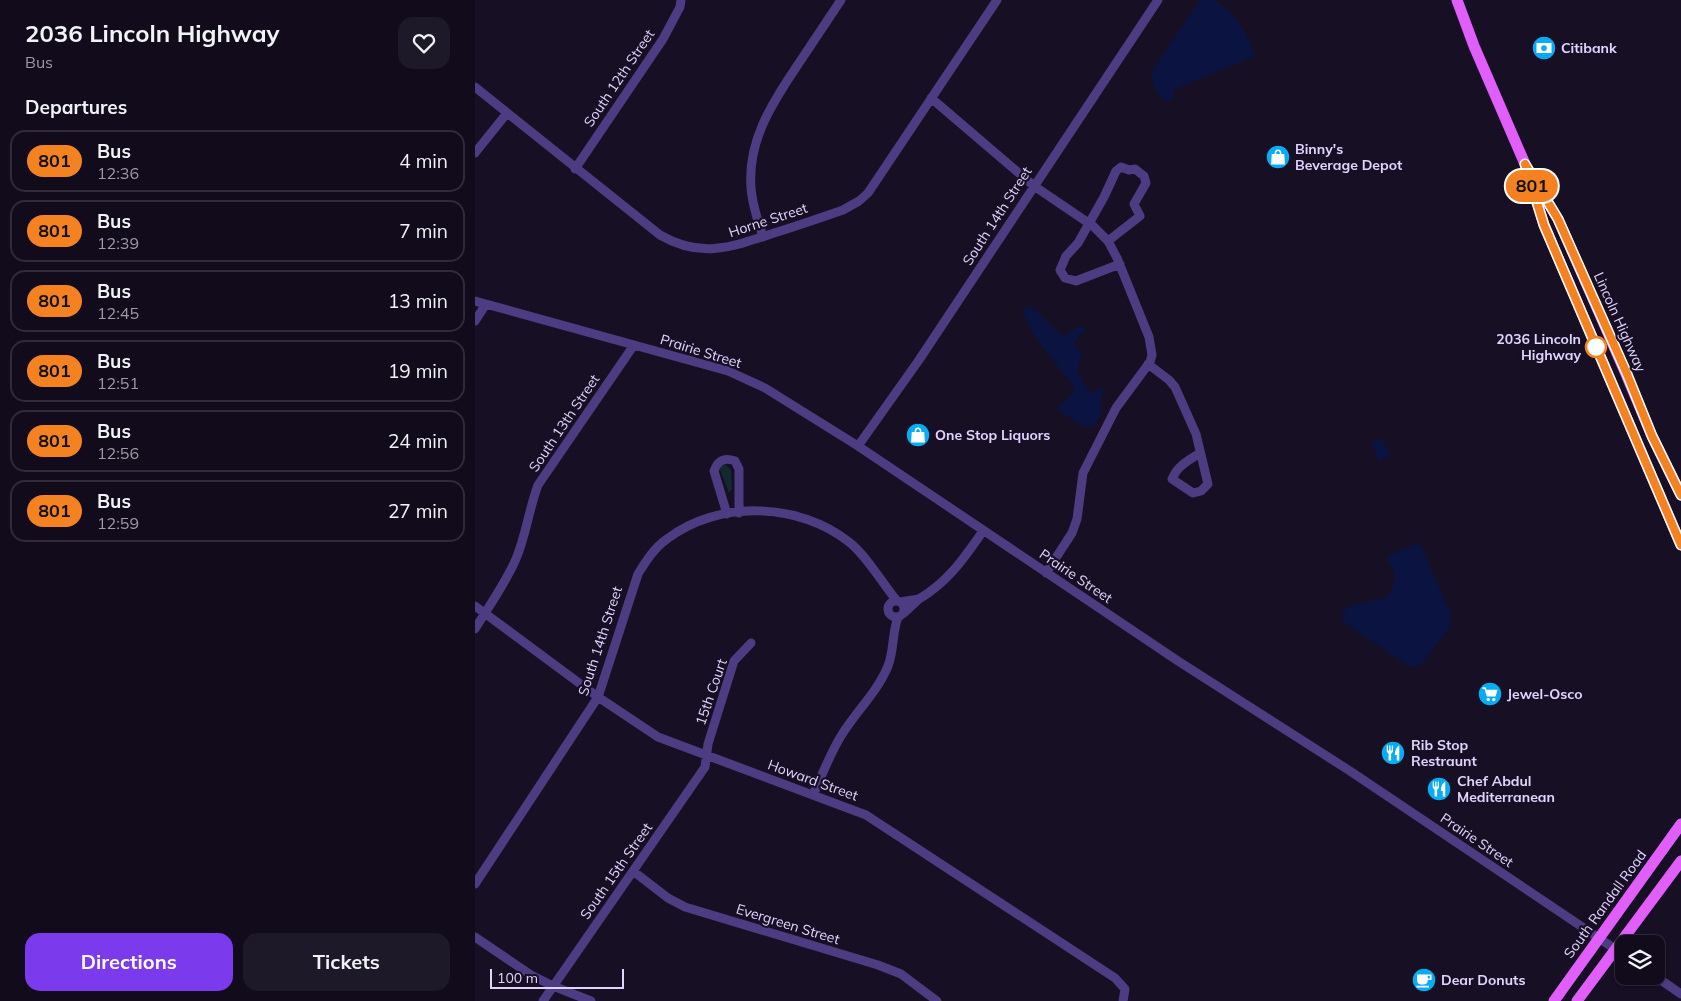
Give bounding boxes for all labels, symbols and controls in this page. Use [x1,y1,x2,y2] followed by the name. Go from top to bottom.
[398,17,450,69] button: heart
[25,18,280,48] text: 2036 Lincoln Highway
[580,26,658,130] street label: South 12th Street
[1531,35,1557,61] bank icon: Citibank
[1561,39,1617,57] place label: Citibank
[25,52,53,72] text: Bus
[25,95,127,119] text: Departures
[97,139,131,163] text: Bus
[1295,140,1403,174] place label: Binny's Beverage Depot
[1265,144,1291,170] shop icon: Binny's Beverage Depot
[38,149,71,172] text: 801
[399,149,448,173] text: 4 min
[97,163,139,183] text: 12:36
[958,163,1036,269] street label: South 14th Street
[1503,170,1561,202] line badge: 801
[1516,174,1548,197] text: 801
[726,199,810,241] street label: Horne Street
[97,209,131,233] text: Bus
[38,219,71,242] text: 801
[399,219,448,243] text: 7 min
[97,233,139,253] text: 12:39
[1590,269,1650,375] street label: Lincoln Highway
[97,279,131,303] text: Bus
[38,289,71,312] text: 801
[388,289,448,313] text: 13 min
[97,303,139,323] text: 12:45
[658,330,744,372] street label: Prairie Street
[1496,330,1581,364] place label: 2036 Lincoln Highway
[1585,336,1607,358] marker: 2036 Lincoln Highway
[97,349,131,373] text: Bus
[38,359,71,382] text: 801
[388,359,448,383] text: 19 min
[525,371,603,475] street label: South 13th Street
[97,373,139,393] text: 12:51
[97,419,131,443] text: Bus
[905,422,931,448] shop icon: One Stop Liquors
[935,426,1050,444] place label: One Stop Liquors
[38,429,71,452] text: 801
[388,429,448,453] text: 24 min
[97,443,139,463] text: 12:56
[97,489,131,513] text: Bus
[38,499,71,522] text: 801
[388,499,448,523] text: 27 min
[97,513,139,533] text: 12:59
[1036,545,1116,607] street label: Prairie Street
[574,584,626,698] street label: South 14th Street
[691,656,731,728] street label: 15th Court
[1477,681,1503,707] supermarket icon: Jewel-Osco
[1507,685,1583,703] place label: Jewel-Osco
[1411,736,1477,770] place label: Rib Stop Restraunt
[1380,740,1406,766] restaurant icon: Rib Stop Restraunt
[765,755,861,805] street label: Howard Street
[1457,772,1555,806] place label: Chef Abdul Mediterranean
[1426,776,1452,802] restaurant icon: Chef Abdul Mediterranean
[1437,809,1517,871] street label: Prairie Street
[576,819,656,923] street label: South 15th Street
[1560,846,1650,962] street label: South Randall Road
[734,900,842,948] street label: Evergreen Street
[25,933,233,991] button: Directions
[243,933,450,991] button: Tickets
[1615,935,1665,985] map controls
[1615,935,1665,985] button: layers
[490,966,624,989] scale bar
[1411,967,1437,993] cafe icon: Dear Donuts
[497,969,538,987] text: 100 m
[1441,971,1525,989] place label: Dear Donuts

